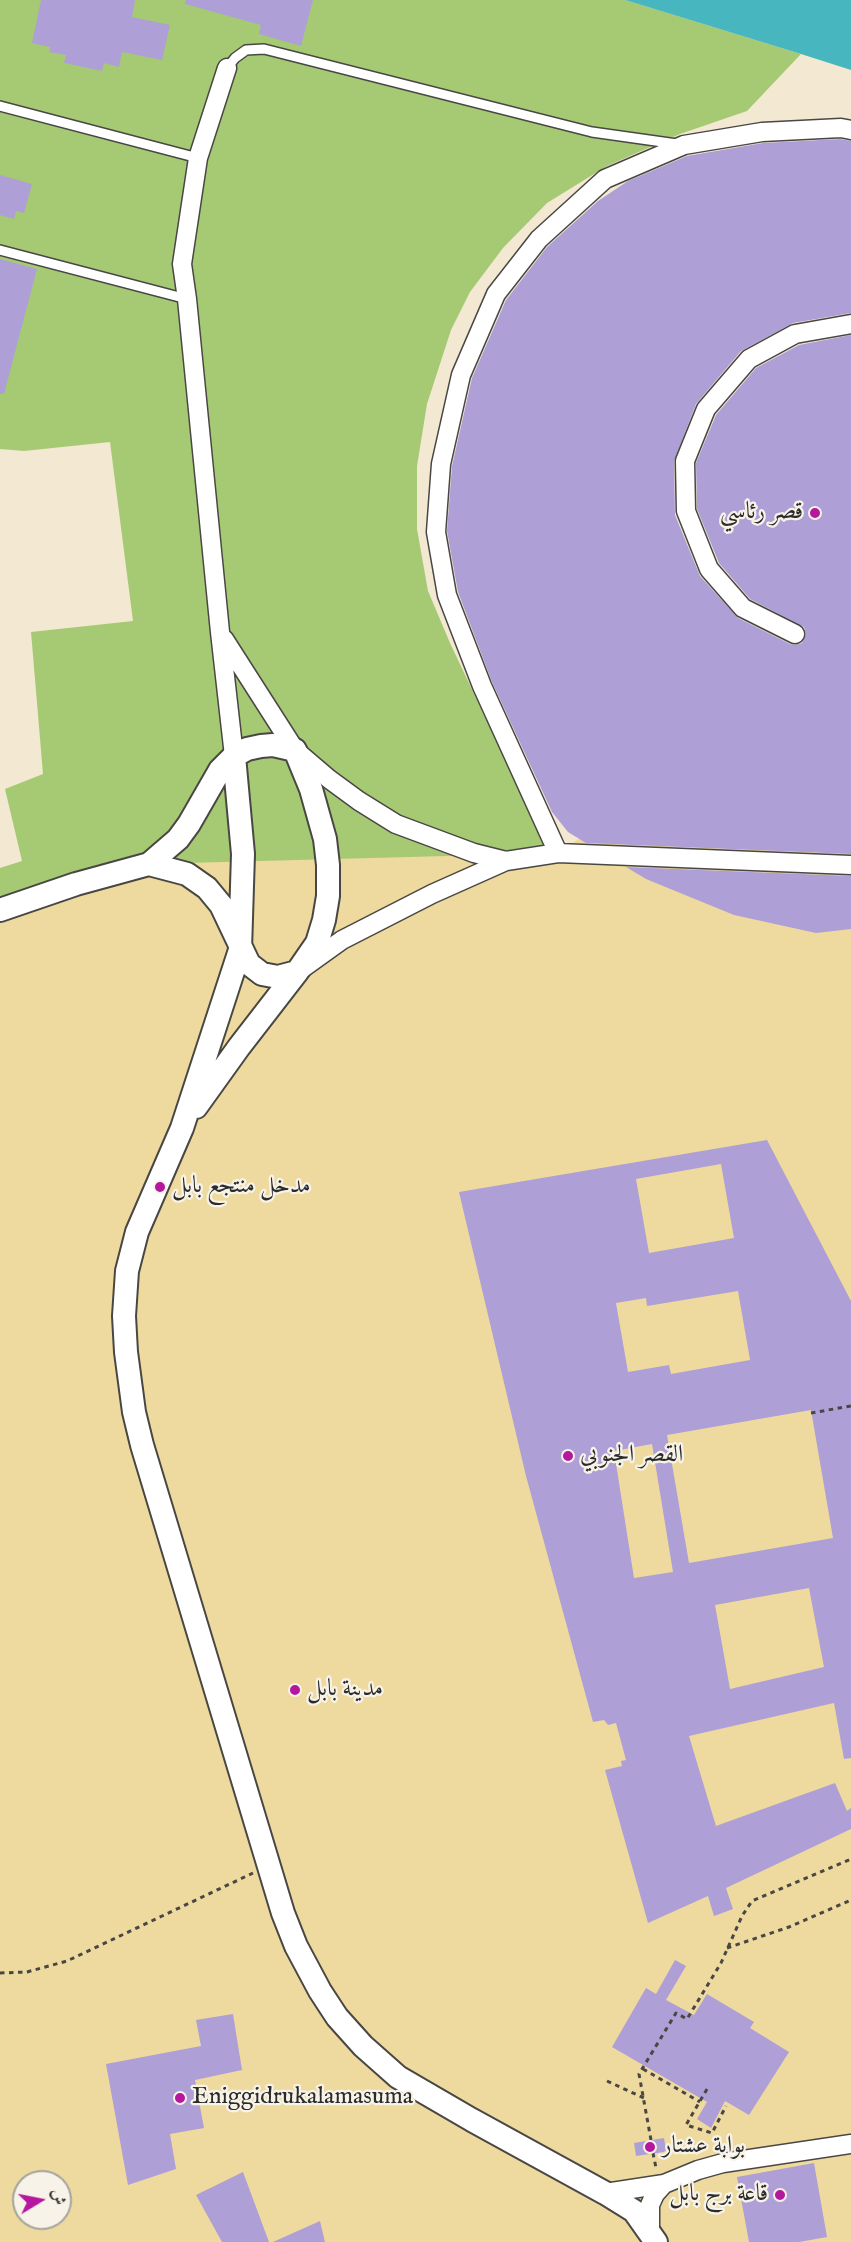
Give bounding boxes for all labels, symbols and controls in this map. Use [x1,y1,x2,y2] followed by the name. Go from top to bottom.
[720,499,803,527] place label: قصر رئاسي
[808,506,822,520] marker: قصر رئاسي
[172,1173,311,1201] place label: مدخل منتجع بابل
[153,1180,167,1194] marker: مدخل منتجع بابل
[580,1442,683,1470] place label: القصر الجنوبي
[561,1449,575,1463] marker: القصر الجنوبي
[307,1676,383,1704] place label: مدينة بابل
[288,1683,302,1697] marker: مدينة بابل
[192,2084,413,2112] place label: Eniggidrukalamasuma
[173,2091,187,2105] marker: Eniggidrukalamasuma
[662,2133,745,2161] place label: بوابة عشتار
[643,2140,657,2154] marker: بوابة عشتار
[12,2170,72,2230] north arrow
[669,2181,768,2209] place label: قاعة برج بابل
[47,2188,69,2207] text: ش
[773,2188,787,2202] marker: قاعة برج بابل

